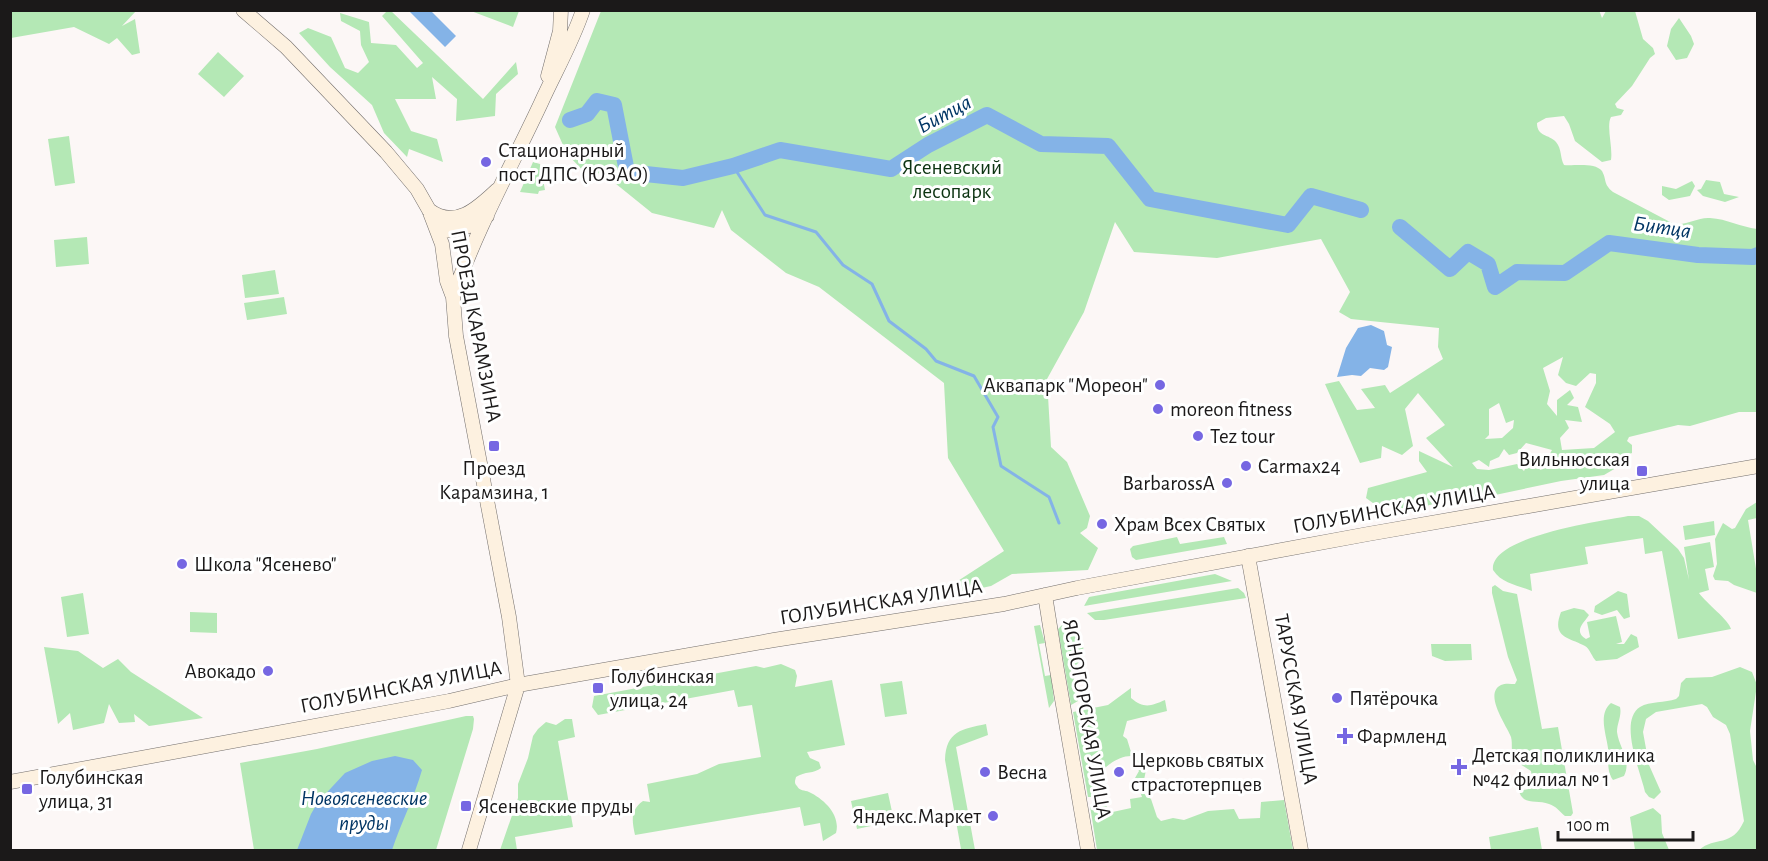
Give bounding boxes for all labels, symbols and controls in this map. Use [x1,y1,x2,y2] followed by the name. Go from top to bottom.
[913,91,975,137] water label: Битца
[498,140,649,185] place label: Стационарный пост ДПС (ЮЗАО)
[479,155,493,169] marker: Стационарный пост ДПС (ЮЗАО)
[902,157,1002,202] park label: Ясеневский лесопарк
[1632,212,1692,242] water label: Битца
[447,228,505,424] street label: ПРОЕЗД КАРАМЗИНА
[983,375,1148,396] place label: Аквапарк "Мореон"
[1153,378,1167,392] marker: Аквапарк "Мореон"
[1170,399,1292,420] place label: moreon fitness
[1151,402,1165,416] marker: moreon fitness
[1210,426,1275,447] place label: Tez tour
[1191,429,1205,443] marker: Tez tour
[487,439,501,453] marker: Проезд Карамзина, 1
[1519,449,1630,494] place label: Вильнюсская улица
[1258,456,1341,477] place label: Carmax24
[439,458,549,503] place label: Проезд Карамзина, 1
[1239,459,1253,473] marker: Carmax24
[1635,464,1649,478] marker: Вильнюсская улица
[1122,473,1215,494] place label: BarbarossA
[1220,476,1234,490] marker: BarbarossA
[1291,481,1497,537] street label: ГОЛУБИНСКАЯ УЛИЦА
[1114,514,1265,535] place label: Храм Всех Святых
[1095,517,1109,531] marker: Храм Всех Святых
[194,554,337,575] place label: Школа "Ясенево"
[175,557,189,571] marker: Школа "Ясенево"
[778,576,984,628] street label: ГОЛУБИНСКАЯ УЛИЦА
[1271,612,1321,786] street label: ТАРУССКАЯ УЛИЦА
[1059,617,1115,821] street label: ЯСНОГОРСКАЯ УЛИЦА
[299,657,503,717] street label: ГОЛУБИНСКАЯ УЛИЦА
[185,661,256,682] place label: Авокадо
[261,664,275,678] marker: Авокадо
[609,666,714,711] place label: Голубинская улица, 24
[591,681,605,695] marker: Голубинская улица, 24
[1349,688,1439,709] place label: Пятёрочка
[1330,691,1344,705] marker: Пятёрочка
[1357,726,1447,747] place label: Фармленд
[1338,729,1352,743] marker: Фармленд
[1472,745,1655,790] place label: Детская поликлиника №42 филиал № 1
[1131,750,1264,795] place label: Церковь святых страстотерпцев
[1450,758,1468,776] marker: Детская поликлиника №42 филиал № 1
[997,762,1048,783] place label: Весна
[978,765,992,779] marker: Весна
[1112,765,1126,779] marker: Церковь святых страстотерпцев
[38,767,143,812] place label: Голубинская улица, 31
[20,782,34,796] marker: Голубинская улица, 31
[301,787,427,835] water label: Новоясеневские пруды
[478,796,634,817] place label: Ясеневские пруды
[459,799,473,813] marker: Ясеневские пруды
[1558,804,1693,842] scale bar
[852,806,981,827] place label: Яндекс.Маркет
[986,809,1000,823] marker: Яндекс.Маркет
[1567,817,1610,835] text: 100 m

